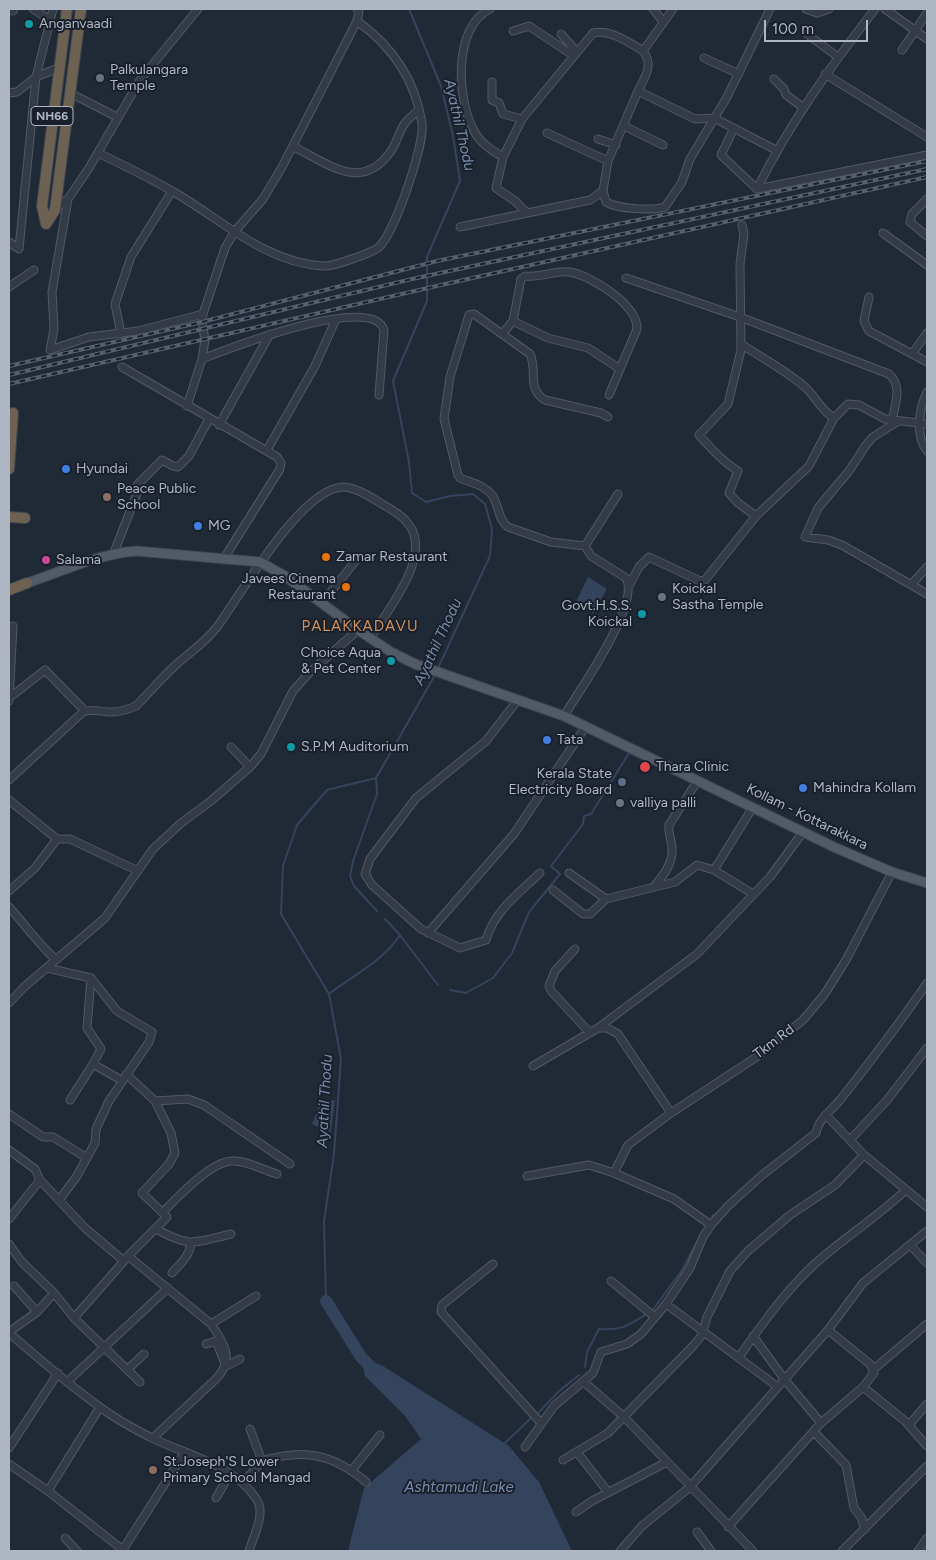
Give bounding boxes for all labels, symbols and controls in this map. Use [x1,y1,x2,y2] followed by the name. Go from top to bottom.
[766,10,870,42] scale bar
[39,16,112,32] place label: Anganvaadi
[23,18,35,30] marker: Anganvaadi
[772,20,814,38] text: 100 m
[110,62,188,94] place label: Palkulangara Temple
[94,72,106,84] marker: Palkulangara Temple
[440,77,478,173] water label: Ayathil Thodu
[31,106,73,125] road number: NH66
[76,461,128,477] place label: Hyundai
[60,463,72,475] marker: Hyundai
[117,481,196,514] place label: Peace Public School
[101,491,113,503] marker: Peace Public School
[208,518,230,534] place label: MG
[192,520,204,532] marker: MG
[336,549,447,565] place label: Zamar Restaurant
[320,551,332,563] marker: Zamar Restaurant
[56,552,101,568] place label: Salama
[40,554,52,566] marker: Salama
[242,571,336,604] place label: Javees Cinema Restaurant
[340,581,352,593] marker: Javees Cinema Restaurant
[672,581,763,614] place label: Koickal Sastha Temple
[656,591,668,603] marker: Koickal Sastha Temple
[410,596,466,688] water label: Ayathil Thodu
[562,598,632,630] place label: Govt.H.S.S. Koickal
[636,608,648,620] marker: Govt.H.S.S. Koickal
[300,618,420,636] district label: PALAKKADAVU
[301,645,381,678] place label: Choice Aqua & Pet Center
[385,655,397,667] marker: Choice Aqua & Pet Center
[557,732,583,748] place label: Tata
[541,734,553,746] marker: Tata
[301,739,409,755] place label: S.P.M Auditorium
[285,741,297,753] marker: S.P.M Auditorium
[656,759,729,775] place label: Thara Clinic
[638,760,652,774] marker: Thara Clinic
[508,766,612,799] place label: Kerala State Electricity Board
[616,776,628,788] marker: Kerala State Electricity Board
[744,780,870,854] street label: Kollam - Kottarakkara
[813,780,916,796] place label: Mahindra Kollam
[797,782,809,794] marker: Mahindra Kollam
[630,795,696,811] place label: valliya palli
[614,797,626,809] marker: valliya palli
[750,1021,798,1063] street label: Tkm Rd
[314,1054,336,1148] water label: Ayathil Thodu
[163,1454,311,1486] place label: St.Joseph'S Lower Primary School Mangad
[147,1464,159,1476] marker: St.Joseph'S Lower Primary School Mangad
[404,1479,514,1497] water label: Ashtamudi Lake

